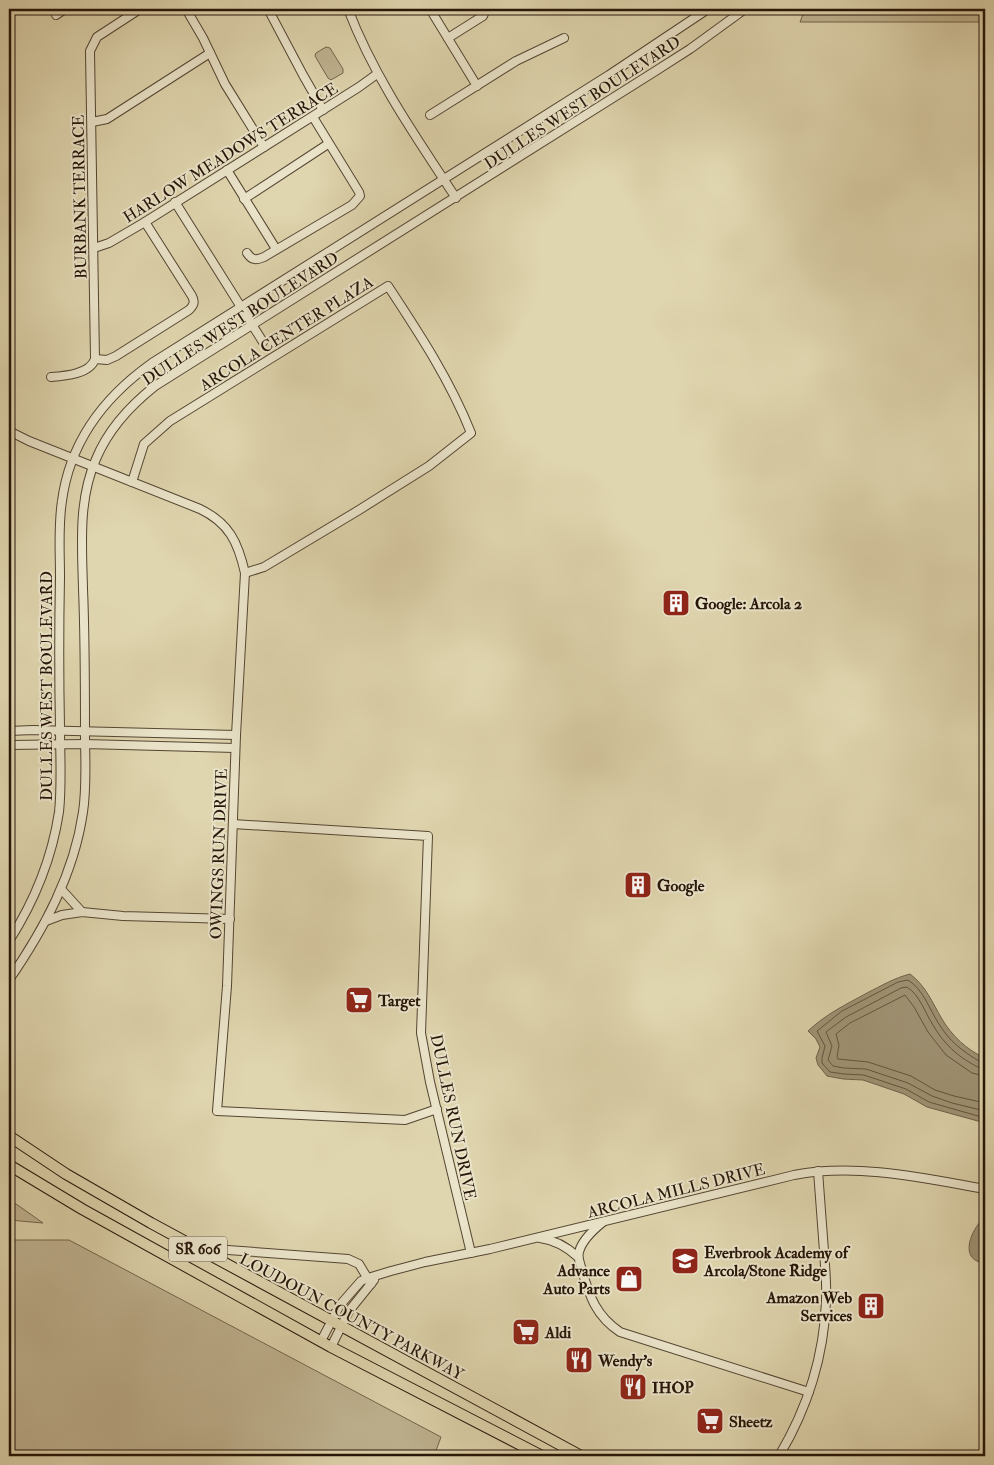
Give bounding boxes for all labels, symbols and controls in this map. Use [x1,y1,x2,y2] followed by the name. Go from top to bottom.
[481,32,685,174] street label: DULLES WEST BOULEVARD
[120,78,342,227] street label: HARLOW MEADOWS TERRACE
[69,115,91,279] street label: BURBANK TERRACE
[139,248,343,390] street label: DULLES WEST BOULEVARD
[195,272,377,396] street label: ARCOLA CENTER PLAZA
[37,571,57,801] street label: DULLES WEST BOULEVARD
[661,588,691,618] building icon: Google: Arcola 2
[695,594,802,615] place label: Google: Arcola 2
[206,768,232,940] street label: OWINGS RUN DRIVE
[623,870,653,900] building icon: Google
[657,876,705,897] place label: Google
[344,985,374,1015] supermarket icon: Target
[377,991,421,1012] place label: Target
[426,1032,480,1202] street label: DULLES RUN DRIVE
[584,1159,767,1223] street label: ARCOLA MILLS DRIVE
[169,1236,227,1262] road number: SR 606
[703,1243,851,1282] place label: Everbrook Academy of Arcola/Stone Ridge
[670,1246,700,1276] school or university icon: Everbrook Academy of Arcola/Stone Ridge
[236,1249,468,1385] street label: LOUDOUN COUNTY PARKWAY
[542,1261,611,1299] place label: Advance Auto Parts
[614,1264,644,1294] shop icon: Advance Auto Parts
[765,1288,853,1326] place label: Amazon Web Services
[856,1291,886,1321] building icon: Amazon Web Services
[511,1317,541,1347] supermarket icon: Aldi
[544,1323,572,1343] place label: Aldi
[564,1345,594,1375] restaurant icon: Wendy's
[597,1351,653,1372] place label: Wendy's
[618,1372,648,1402] restaurant icon: IHOP
[652,1378,694,1398] place label: IHOP
[695,1406,725,1436] supermarket icon: Sheetz
[729,1412,773,1432] place label: Sheetz

